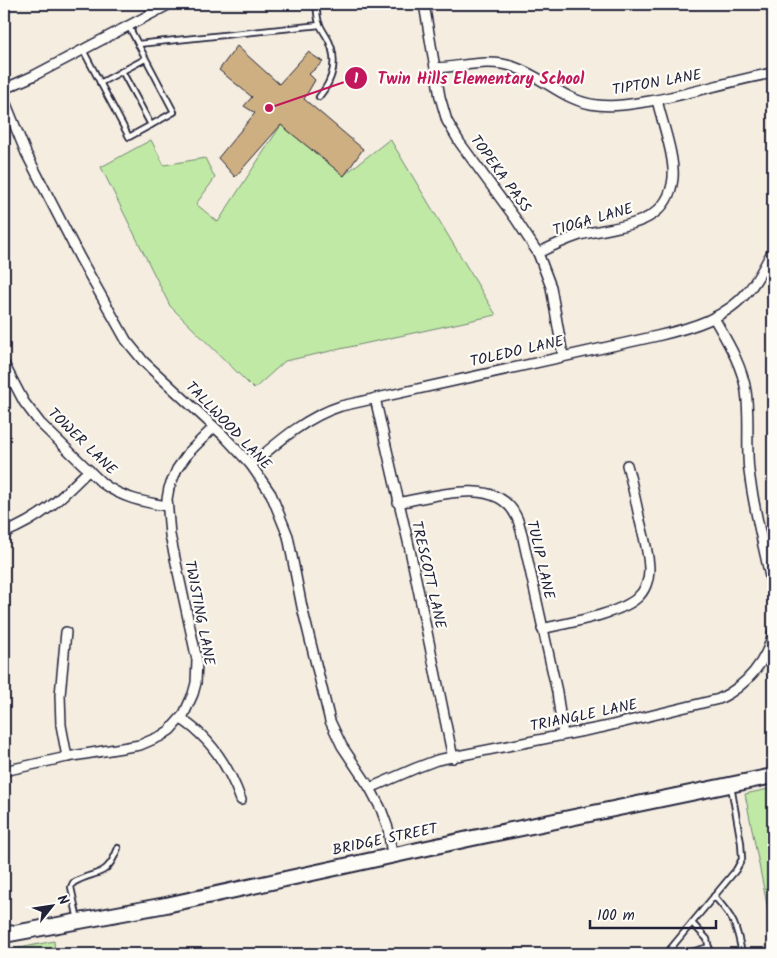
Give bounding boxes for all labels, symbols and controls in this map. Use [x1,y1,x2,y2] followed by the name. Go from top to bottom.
[343,63,595,94] callout: Twin Hills Elementary School
[610,63,705,103] street label: TIPTON LANE
[354,67,359,91] text: 1
[378,67,585,92] text: Twin Hills Elementary School
[463,130,537,218] street label: TOPEKA PASS
[550,197,637,243] street label: TIOGA LANE
[468,329,567,374] street label: TOLEDO LANE
[179,376,278,477] street label: TALLWOOD LANE
[42,403,123,482] street label: TOWER LANE
[519,518,561,603] street label: TULIP LANE
[404,519,452,632] street label: TRESCOTT LANE
[177,558,221,669] street label: TWISTING LANE
[528,693,641,739] street label: TRIANGLE LANE
[330,817,442,863] street label: BRIDGE STREET
[28,880,78,930] north arrow
[51,891,74,909] text: N
[590,898,716,930] scale bar
[597,904,635,928] text: 100 m

